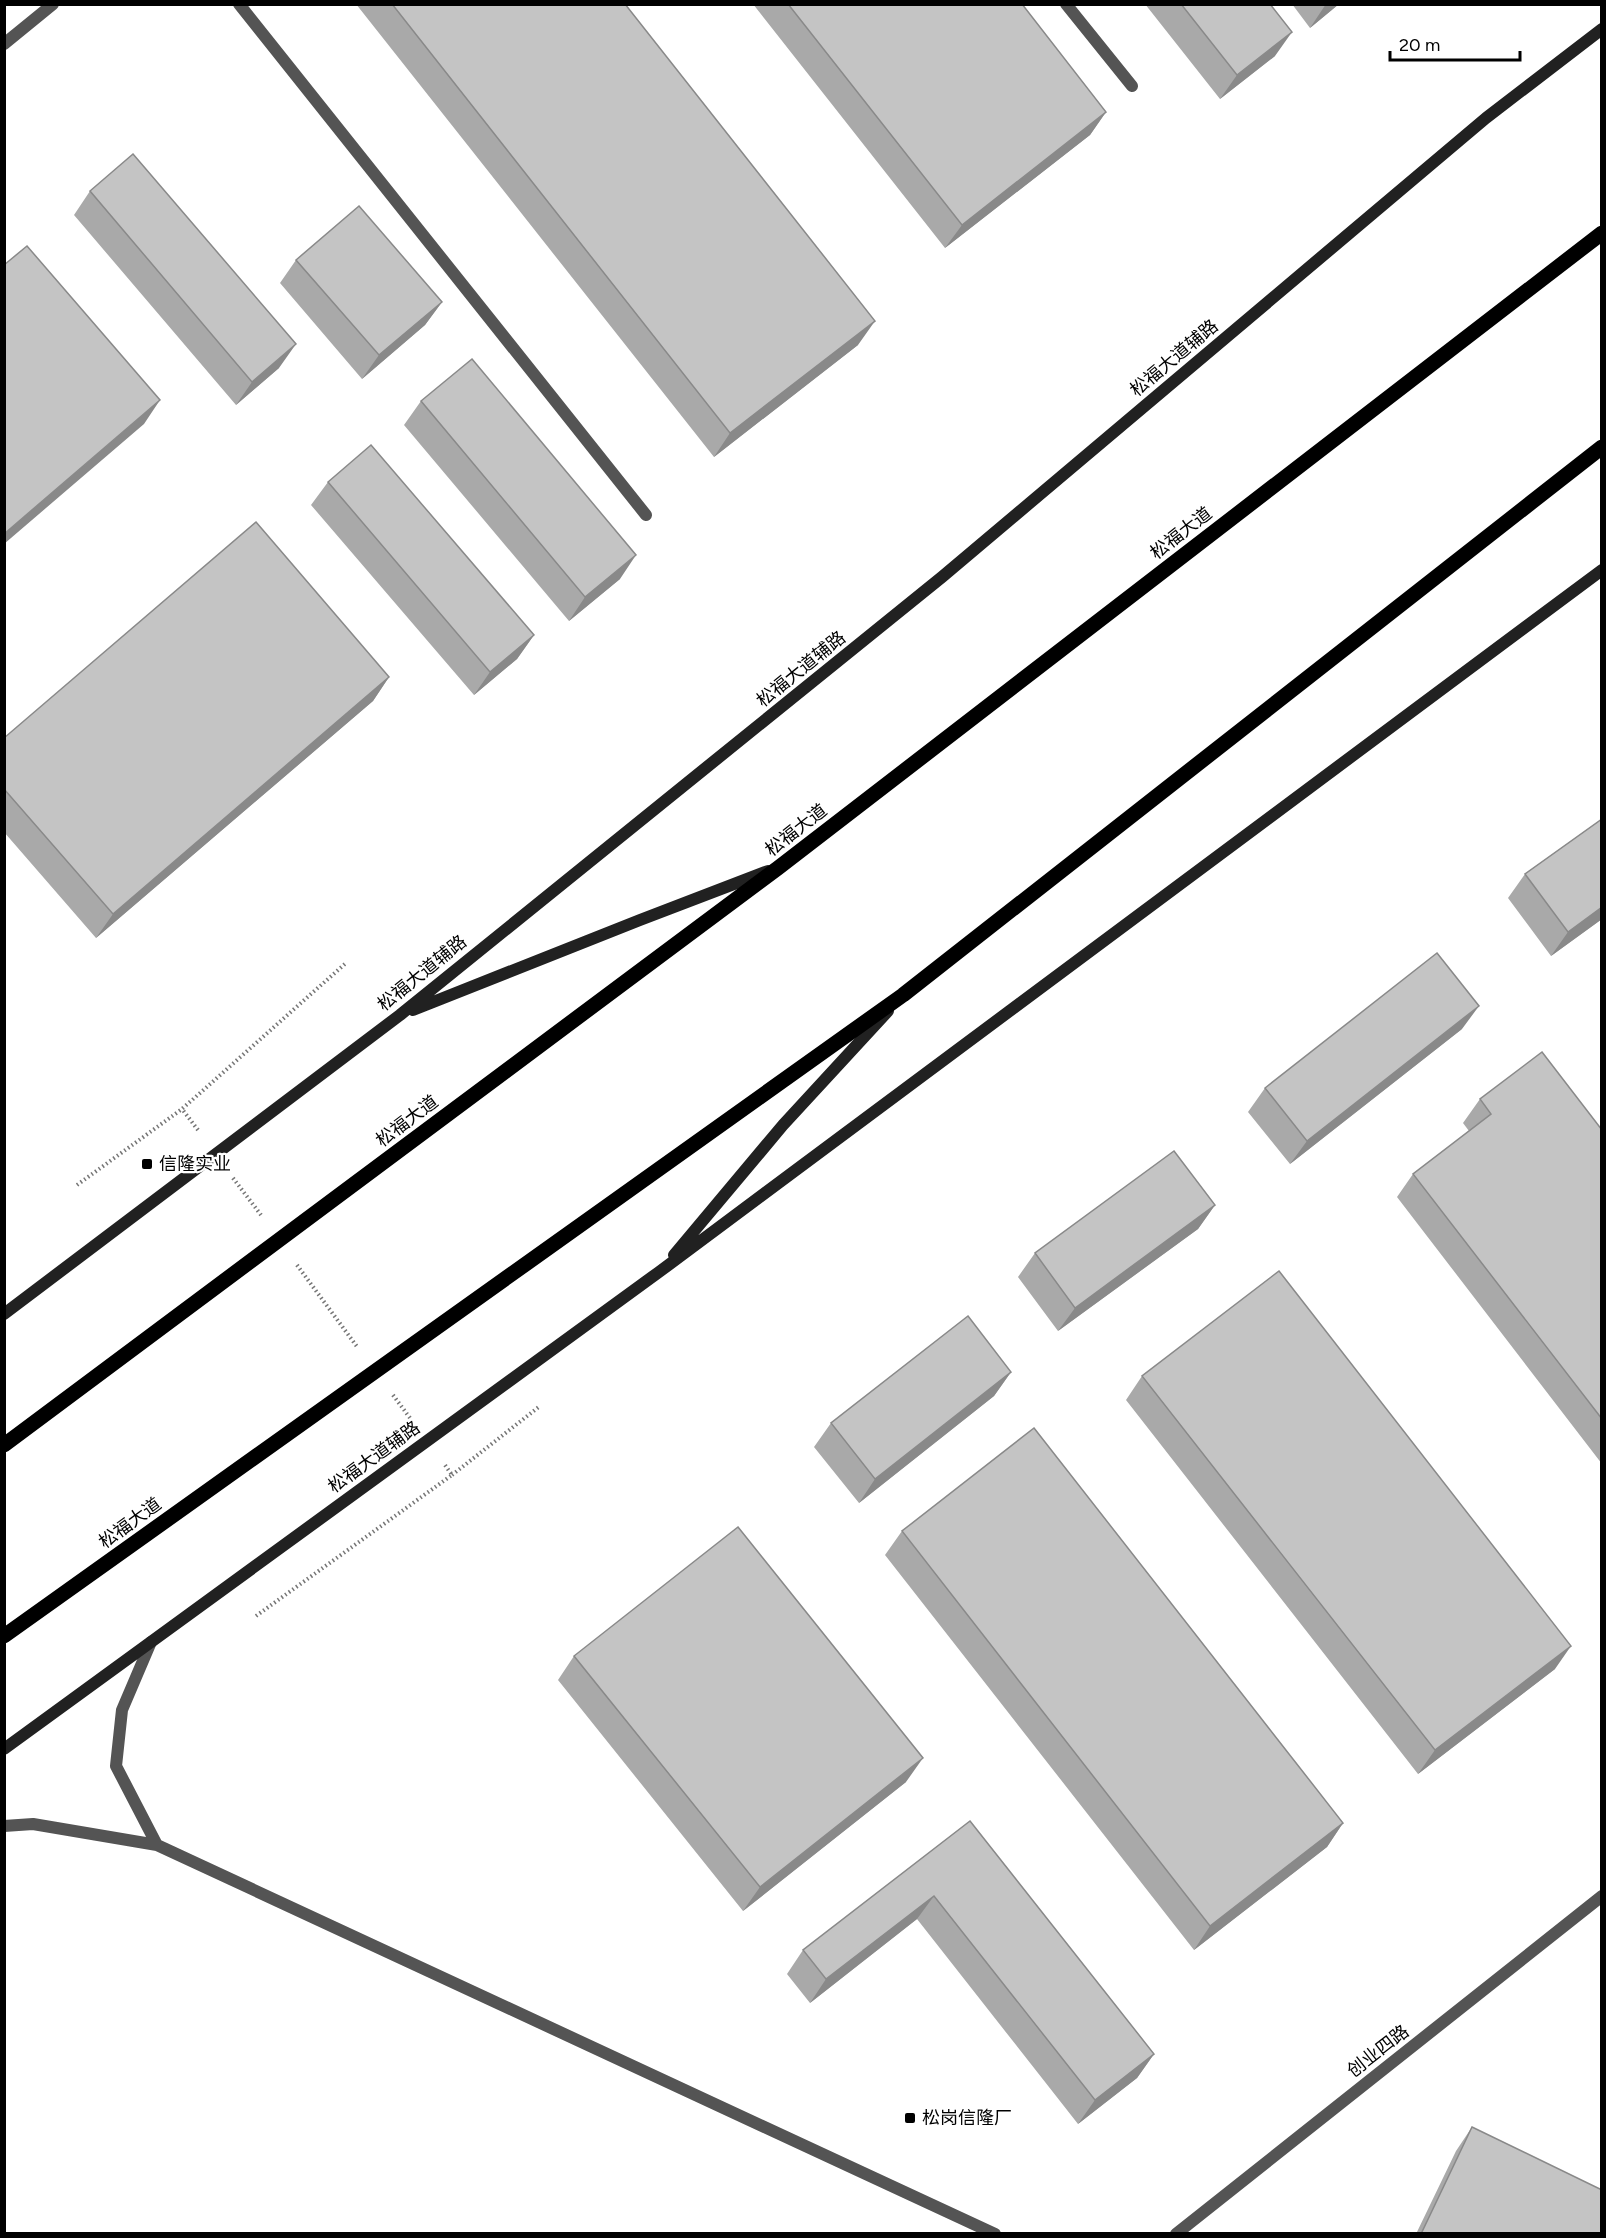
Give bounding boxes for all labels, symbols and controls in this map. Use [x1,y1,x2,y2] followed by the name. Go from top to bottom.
[1390,24,1520,62] scale bar
[1399,34,1440,56] text: 20 m
[1126,315,1222,401] street label: 松福大道辅路
[1146,502,1216,564] street label: 松福大道
[752,626,850,712] street label: 松福大道辅路
[761,799,831,861] street label: 松福大道
[373,930,471,1016] street label: 松福大道辅路
[372,1091,442,1151] street label: 松福大道
[159,1153,231,1175] place label: 信隆实业
[140,1157,154,1171] marker: 信隆实业
[324,1416,424,1498] street label: 松福大道辅路
[94,1493,166,1553] street label: 松福大道
[1343,2020,1413,2082] street label: 创业四路
[922,2107,1012,2129] place label: 松岗信隆厂
[903,2111,917,2125] marker: 松岗信隆厂

